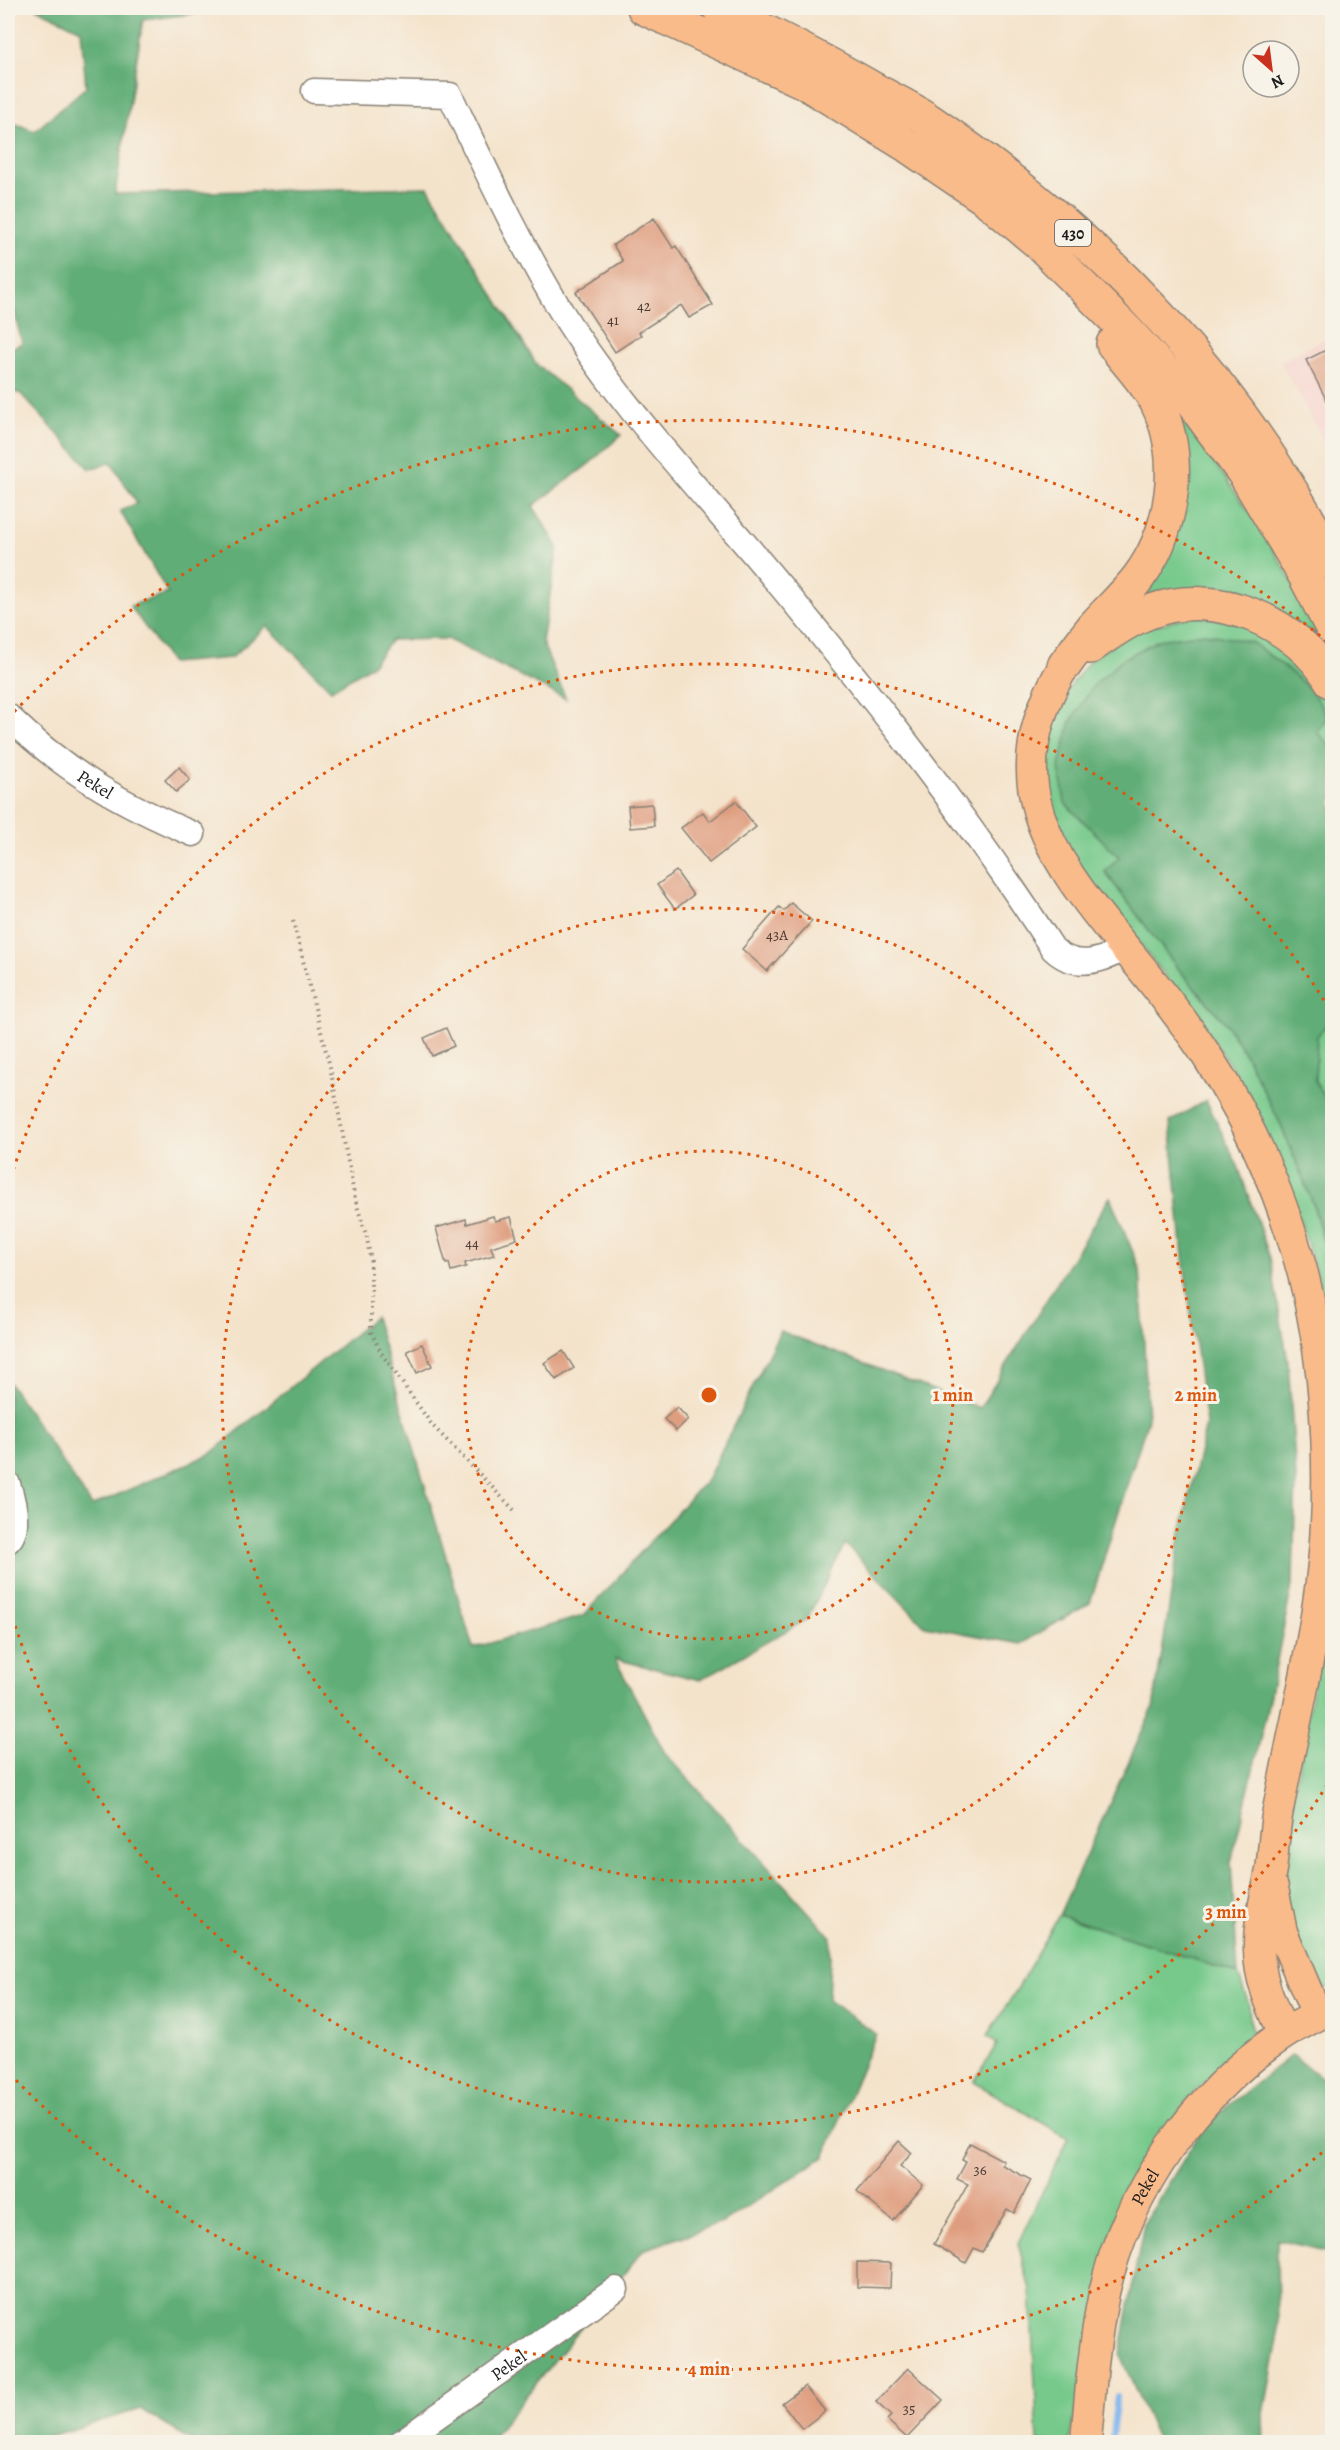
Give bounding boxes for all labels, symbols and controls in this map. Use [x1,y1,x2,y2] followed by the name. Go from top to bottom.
[1241,39,1301,99] north arrow
[1267,69,1288,94] text: N
[1055,220,1091,246] road number: 430
[637,296,651,316] house number: 42
[607,310,619,330] house number: 41
[72,764,118,805] street label: Pekel
[766,925,788,945] house number: 43A
[465,1233,479,1253] house number: 44
[933,1383,973,1407] text: 1 min
[1175,1383,1217,1407] text: 2 min
[699,1385,719,1405] centre of rings
[1205,1900,1247,1924] text: 3 min
[973,2160,987,2180] house number: 36
[1125,2164,1165,2210] street label: Pekel
[486,2344,532,2386] street label: Pekel
[688,2357,730,2381] text: 4 min
[903,2399,915,2419] house number: 35

